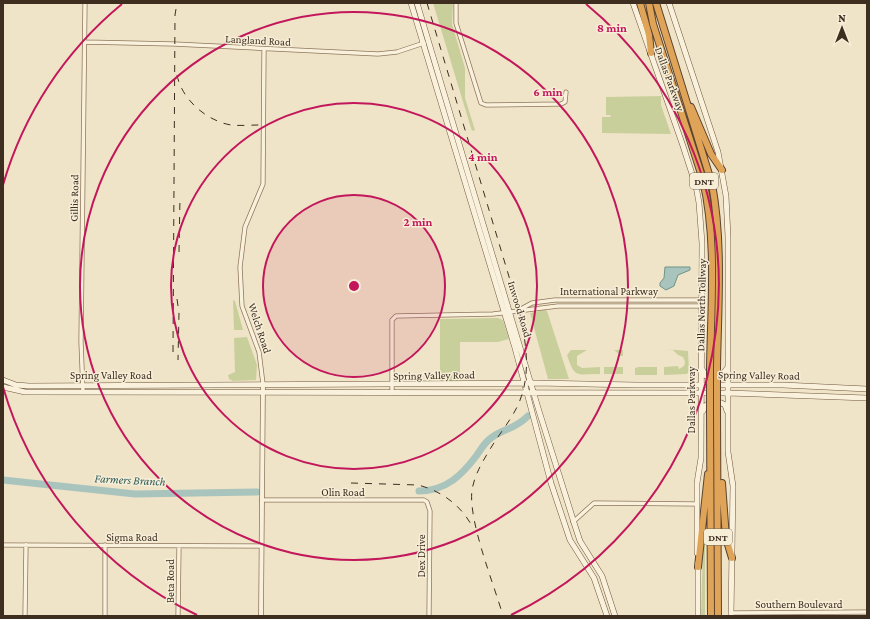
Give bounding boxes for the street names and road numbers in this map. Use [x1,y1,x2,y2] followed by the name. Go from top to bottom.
[225,32,291,49] street label: Langland Road
[652,45,687,114] street label: Dallas Parkway
[690,173,718,189] road number: DNT
[68,174,80,222] street label: Gillis Road
[694,258,709,351] street label: Dallas North Tollway
[506,279,534,339] street label: Inwood Road
[560,285,659,298] street label: International Parkway
[246,301,274,355] street label: Welch Road
[685,365,698,434] street label: Dallas Parkway
[393,368,475,383] street label: Spring Valley Road
[718,368,800,383] street label: Spring Valley Road
[70,369,152,382] street label: Spring Valley Road
[321,486,365,498] street label: Olin Road
[704,529,732,545] road number: DNT
[106,531,158,544] street label: Sigma Road
[415,534,427,578] street label: Dex Drive
[164,559,176,603] street label: Beta Road
[755,598,843,610] street label: Southern Boulevard

